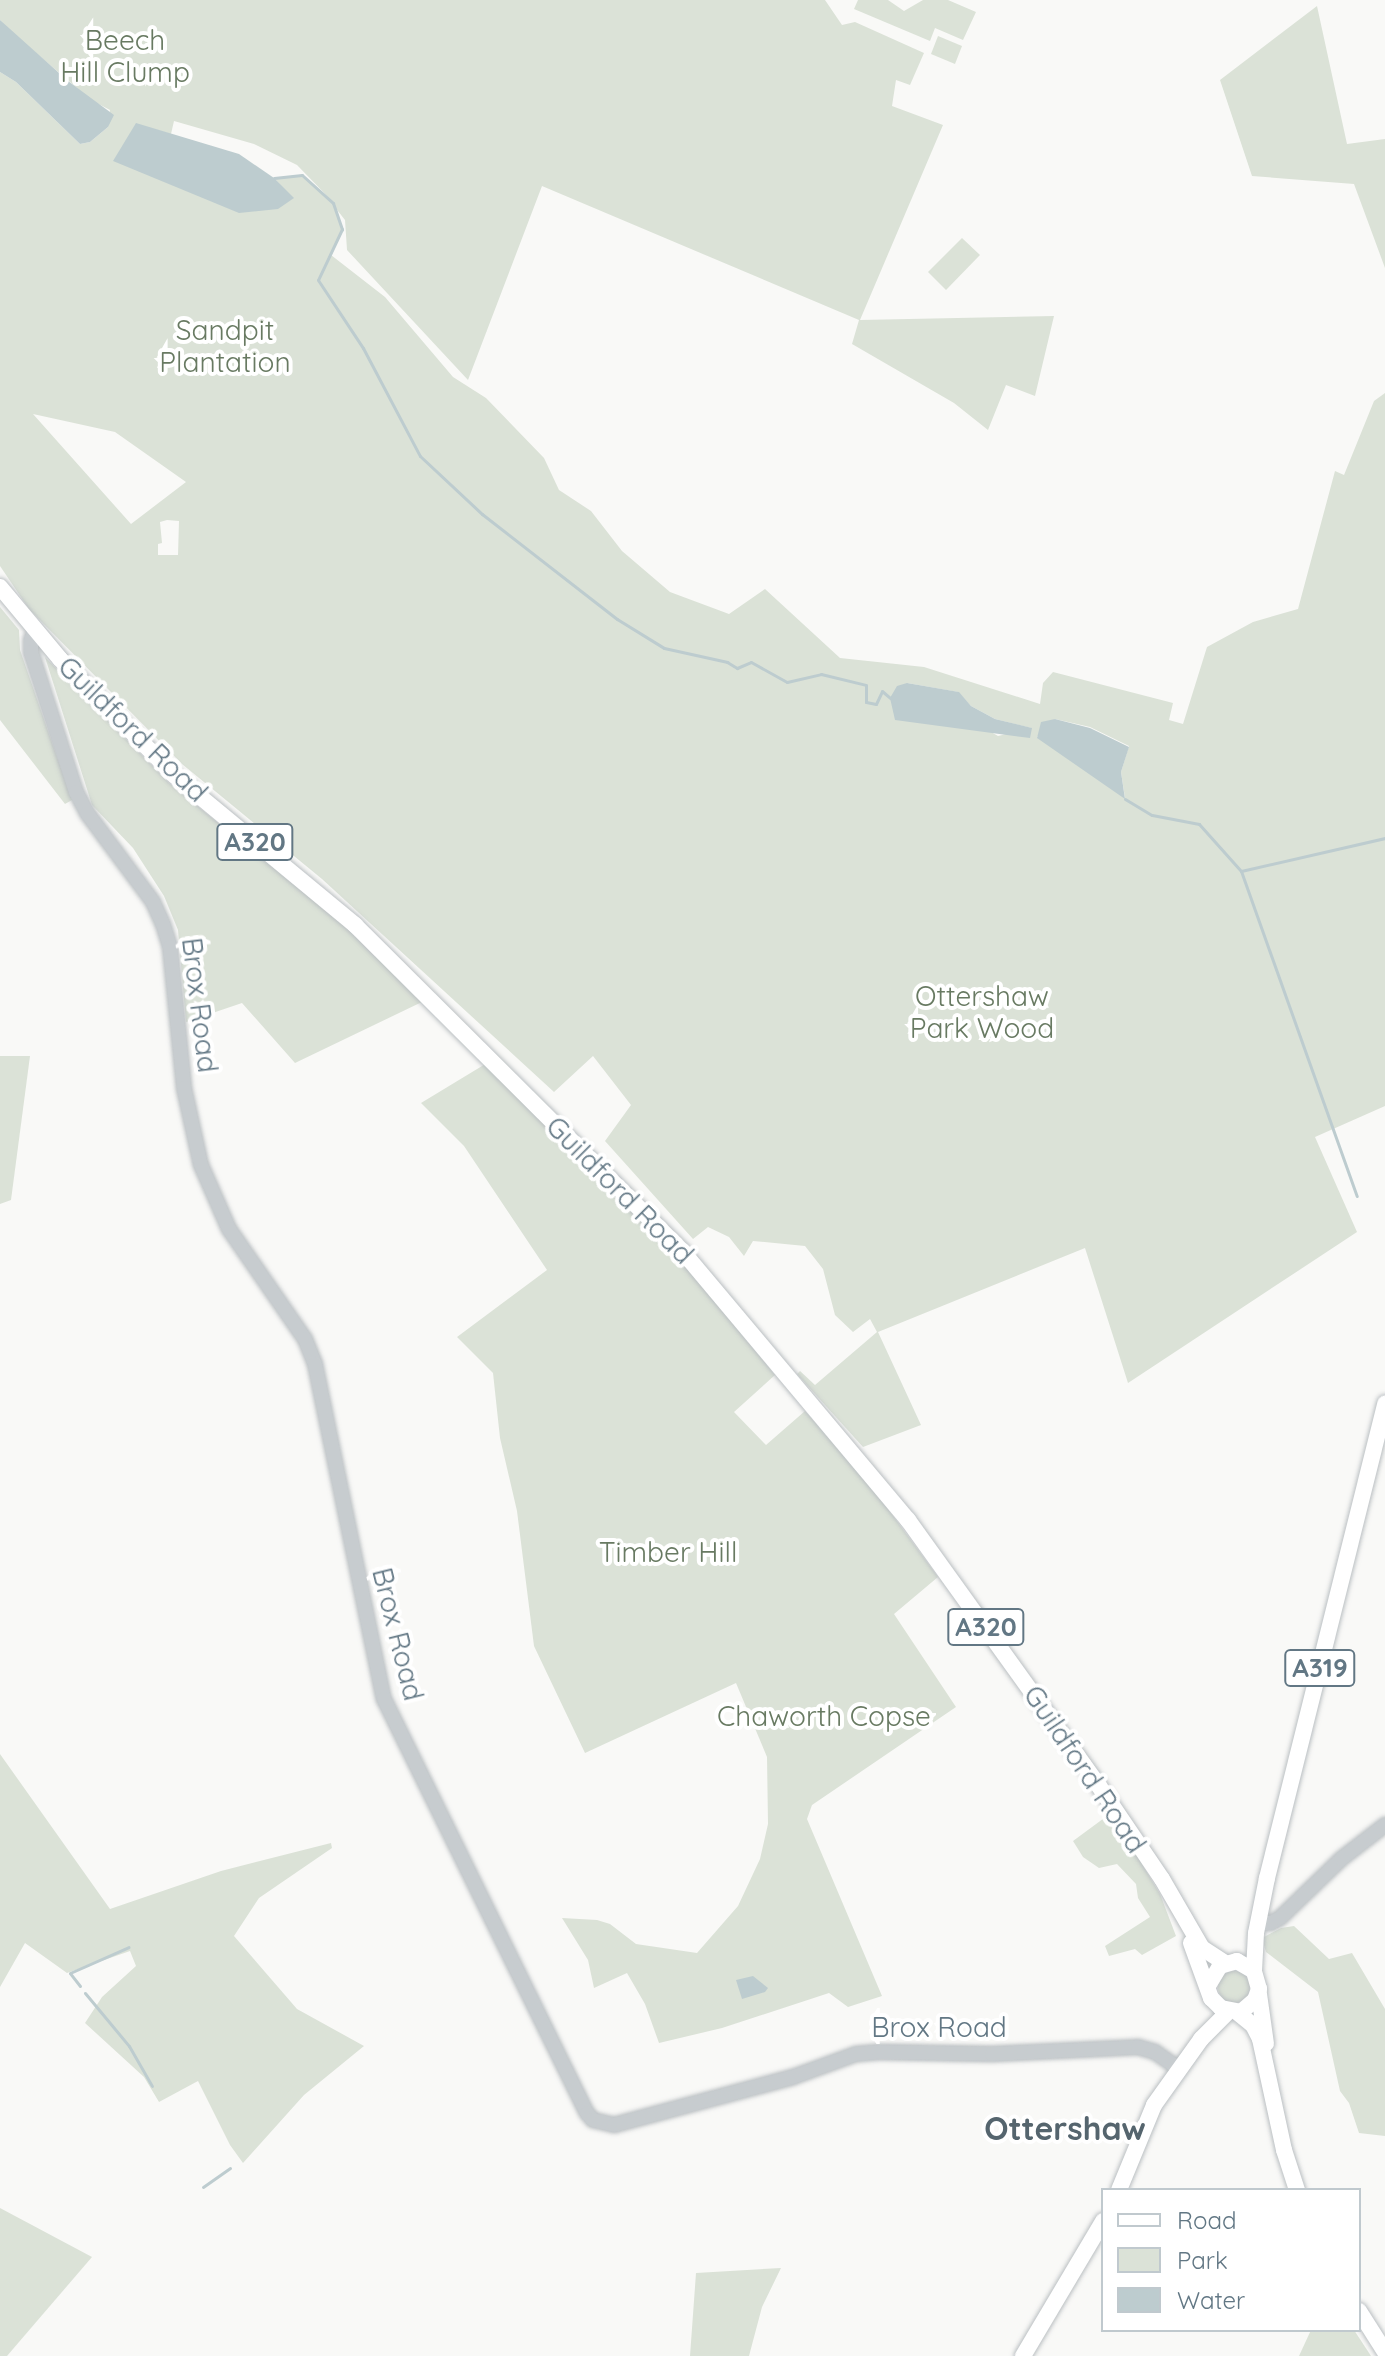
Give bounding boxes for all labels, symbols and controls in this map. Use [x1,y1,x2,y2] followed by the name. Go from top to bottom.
[60,23,190,89] park label: Beech Hill Clump
[159,313,291,379] park label: Sandpit Plantation
[51,649,215,809] street label: Guildford Road
[215,820,295,864] road number: A320
[175,936,225,1074] street label: Brox Road
[910,979,1054,1045] park label: Ottershaw Park Wood
[539,1109,701,1271] street label: Guildford Road
[599,1535,737,1569] park label: Timber Hill
[365,1564,431,1704] street label: Brox Road
[946,1605,1026,1649] road number: A320
[1284,1646,1356,1690] road number: A319
[1017,1679,1153,1859] street label: Guildford Road
[717,1699,931,1733] park label: Chaworth Copse
[871,2010,1007,2044] street label: Brox Road
[984,2109,1146,2147] district label: Ottershaw
[1101,2188,1361,2332] legend
[1177,2205,1237,2235] text: Road
[1177,2245,1228,2275] text: Park
[1177,2285,1245,2315] text: Water

